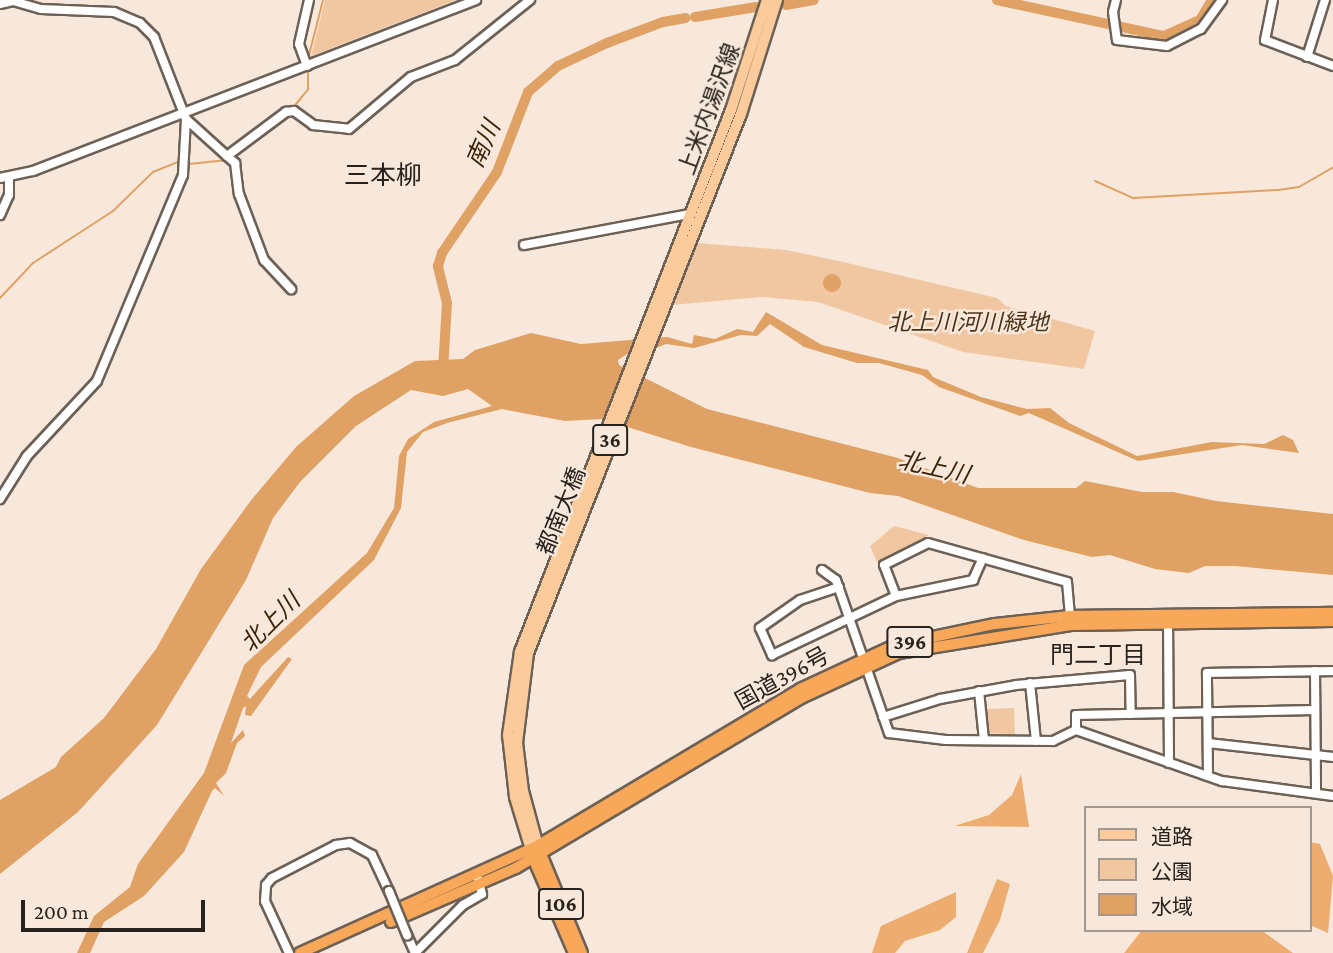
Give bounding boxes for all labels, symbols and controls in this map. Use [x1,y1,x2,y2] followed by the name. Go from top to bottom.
[672,39,746,179] street label: 上米内湯沢線
[460,116,506,172] water label: 南川
[344,160,422,192] district label: 三本柳
[888,308,1048,336] park label: 北上川河川緑地
[591,422,629,458] road number: 36
[896,445,972,489] water label: 北上川
[531,463,591,559] street label: 都南大橋
[234,586,306,658] water label: 北上川
[886,624,934,660] road number: 396
[730,641,834,715] street label: 国道396号
[1050,641,1146,669] district label: 門二丁目
[1084,806,1312,932] legend
[1151,825,1193,849] text: 道路
[1151,860,1193,884] text: 公園
[24,886,208,930] scale bar
[536,886,586,922] road number: 106
[1151,895,1193,919] text: 水域
[34,900,89,924] text: 200 m

